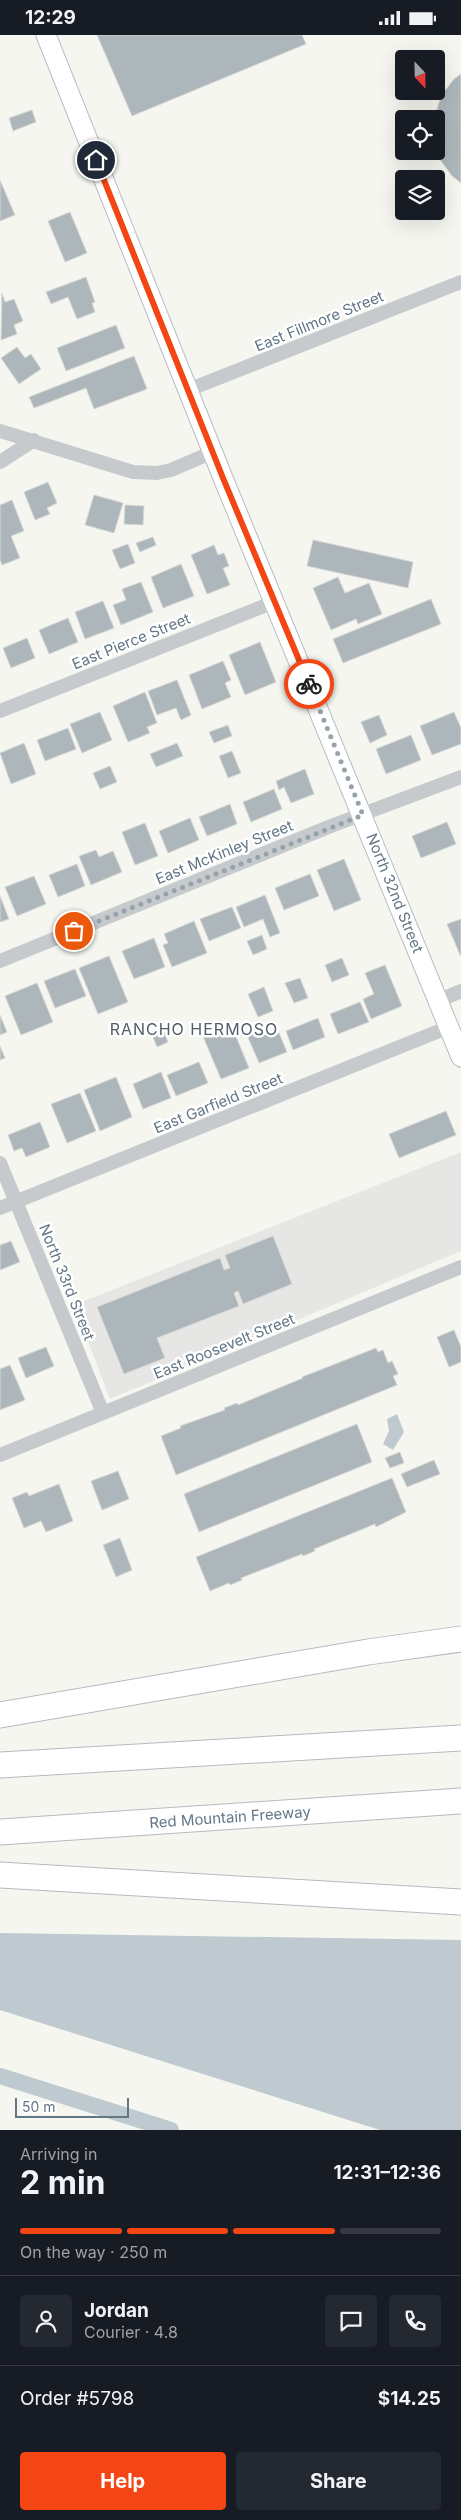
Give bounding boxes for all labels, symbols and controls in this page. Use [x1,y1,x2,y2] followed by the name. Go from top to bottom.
[25,6,76,29] text: 12:29
[395,50,445,100] north arrow
[395,50,445,220] map controls
[395,110,445,160] button: locate
[75,139,117,181] pin
[82,146,110,174] icon: home
[395,170,445,220] button: layers
[252,286,386,355] street label: East Fillmore Street
[69,609,193,673] street label: East Pierce Street
[284,659,334,709] courier
[295,670,323,698] icon: bike
[153,816,296,888] street label: East McKinley Street
[362,830,428,956] street label: North 32nd Street
[53,910,95,952] pin
[60,917,88,945] icon: bag
[110,1019,278,1039] district label: RANCHO HERMOSO
[151,1068,285,1138] street label: East Garfield Street
[35,1221,99,1343] street label: North 33rd Street
[151,1309,297,1383] street label: East Roosevelt Street
[149,1802,312,1832] street label: Red Mountain Freeway
[15,2095,129,2118] scale bar
[22,2098,56,2115] text: 50 m
[20,2144,97,2164] text: Arriving in
[333,2161,441,2184] text: 12:31–12:36
[20,2163,106,2202] text: 2 min
[20,2242,167,2262] text: On the way · 250 m
[20,2295,72,2347] button: person
[325,2295,377,2347] button: chat
[389,2295,441,2347] button: phone
[84,2299,149,2322] text: Jordan
[84,2322,178,2342] text: Courier · 4.8
[20,2387,134,2410] text: Order #5798
[378,2387,441,2410] text: $14.25
[20,2452,226,2510] button: Help
[236,2452,441,2510] button: Share

